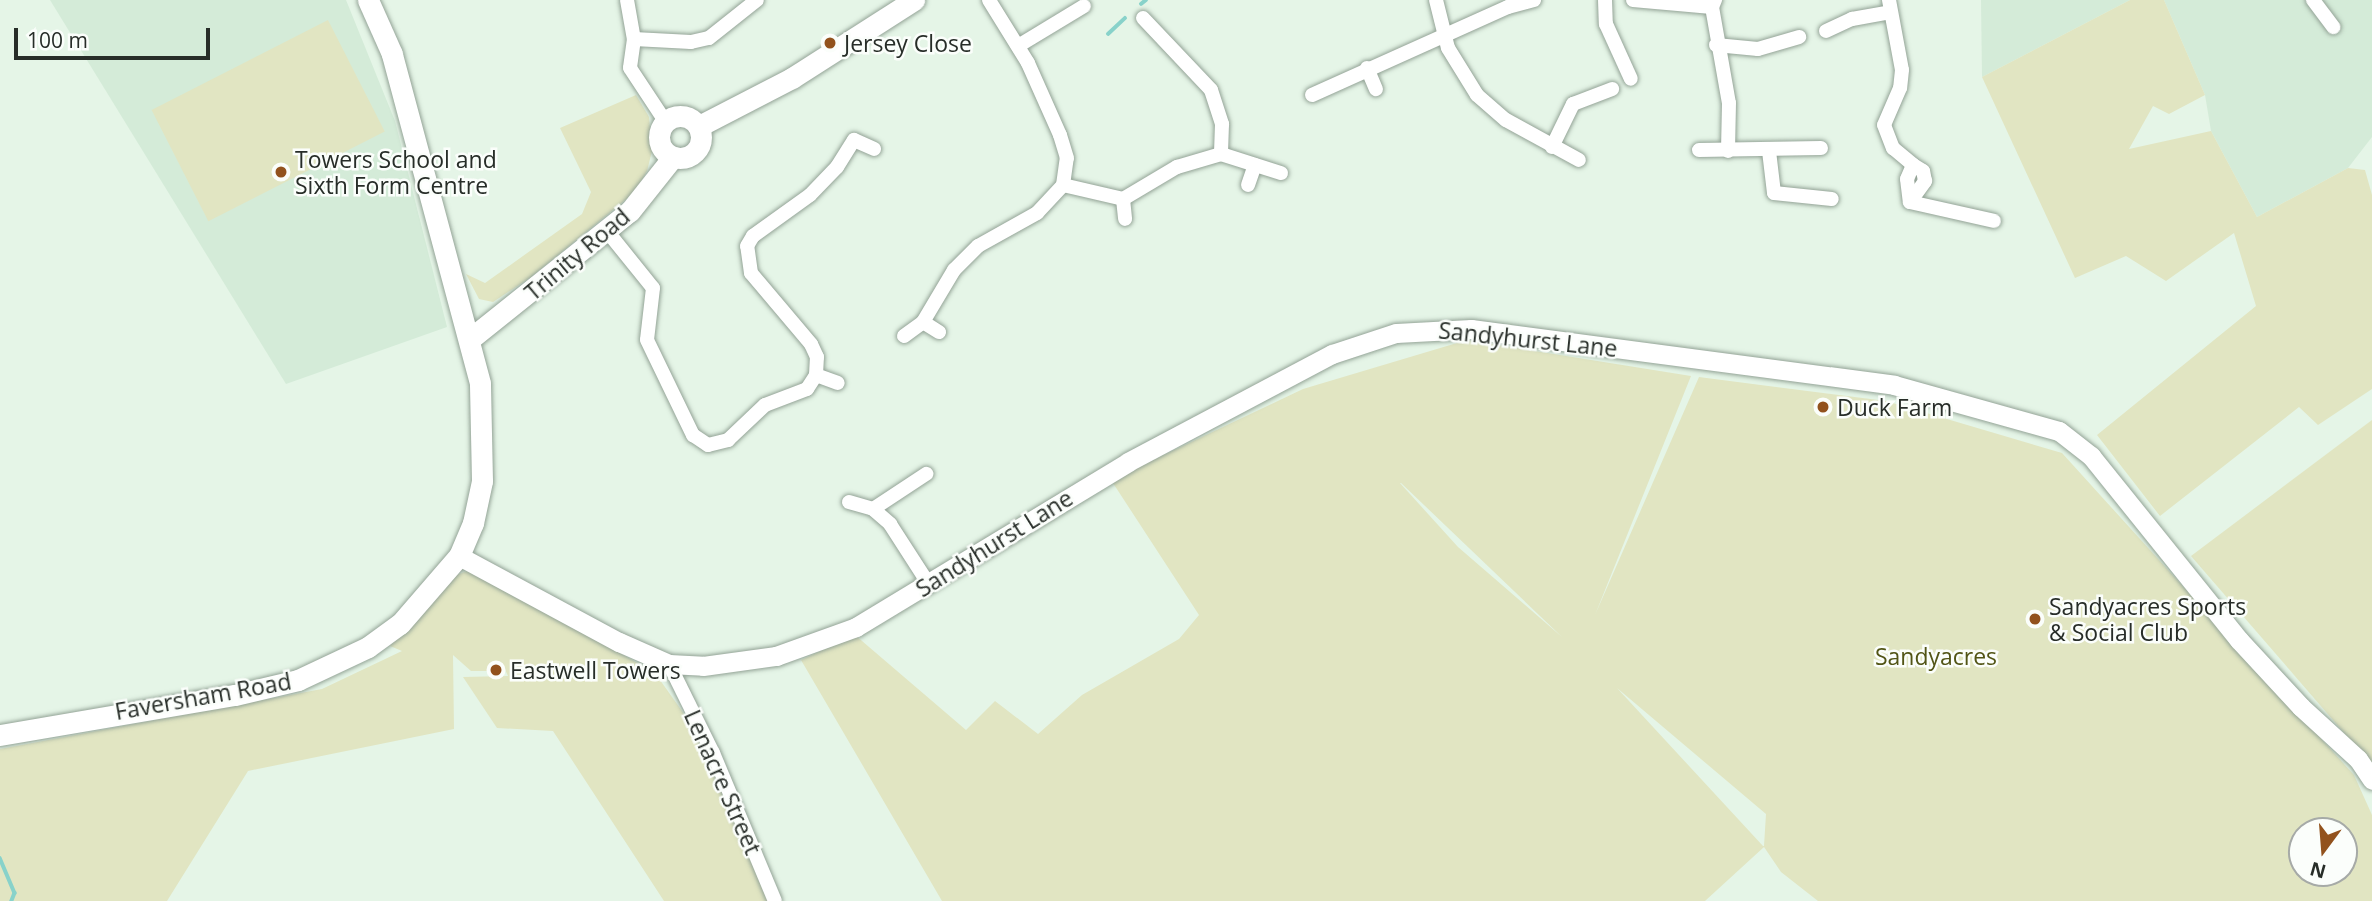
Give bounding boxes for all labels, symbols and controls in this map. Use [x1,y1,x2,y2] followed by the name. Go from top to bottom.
[18,14,214,58] scale bar
[27,26,88,54] text: 100 m
[844,29,972,57] place label: Jersey Close
[822,35,838,51] marker: Jersey Close
[295,145,497,199] place label: Towers School and Sixth Form Centre
[273,164,289,180] marker: Towers School and Sixth Form Centre
[519,202,635,306] street label: Trinity Road
[1437,316,1619,362] street label: Sandyhurst Lane
[1837,393,1952,421] place label: Duck Farm
[1815,399,1831,415] marker: Duck Farm
[911,484,1077,602] street label: Sandyhurst Lane
[2049,592,2246,646] place label: Sandyacres Sports & Social Club
[2027,611,2043,627] marker: Sandyacres Sports & Social Club
[1875,642,1997,670] park label: Sandyacres
[510,656,681,684] place label: Eastwell Towers
[488,662,504,678] marker: Eastwell Towers
[113,667,293,725] street label: Faversham Road
[679,705,767,859] street label: Lenacre Street
[2288,817,2358,887] north arrow
[2307,856,2329,885] text: N

